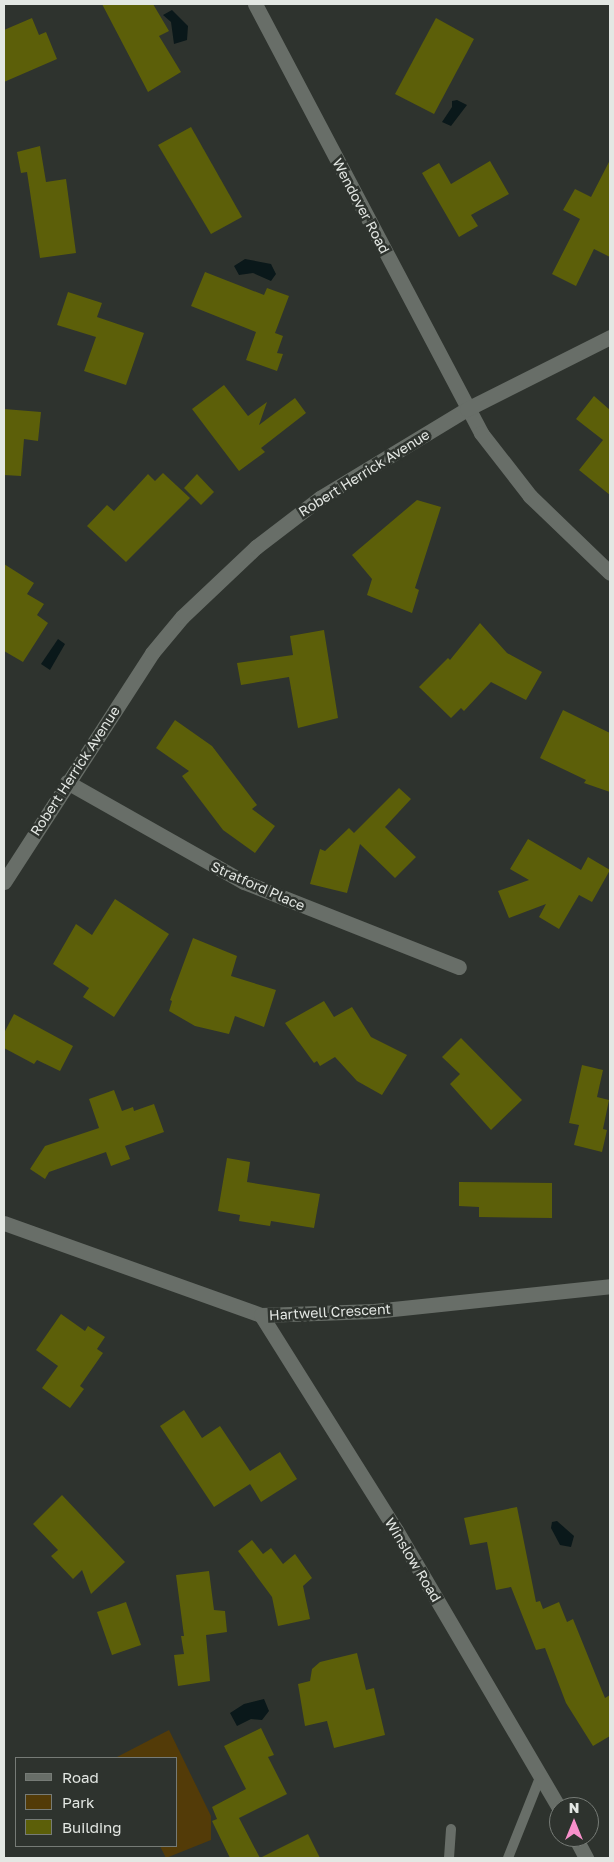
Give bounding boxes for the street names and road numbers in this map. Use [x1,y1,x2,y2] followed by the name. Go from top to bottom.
[329,156,393,256] street label: Wendover Road
[295,426,433,520] street label: Robert Herrick Avenue
[27,703,123,839] street label: Robert Herrick Avenue
[208,858,308,914] street label: Stratford Place
[269,1300,391,1324] street label: Hartwell Crescent
[381,1515,445,1605] street label: Winslow Road

